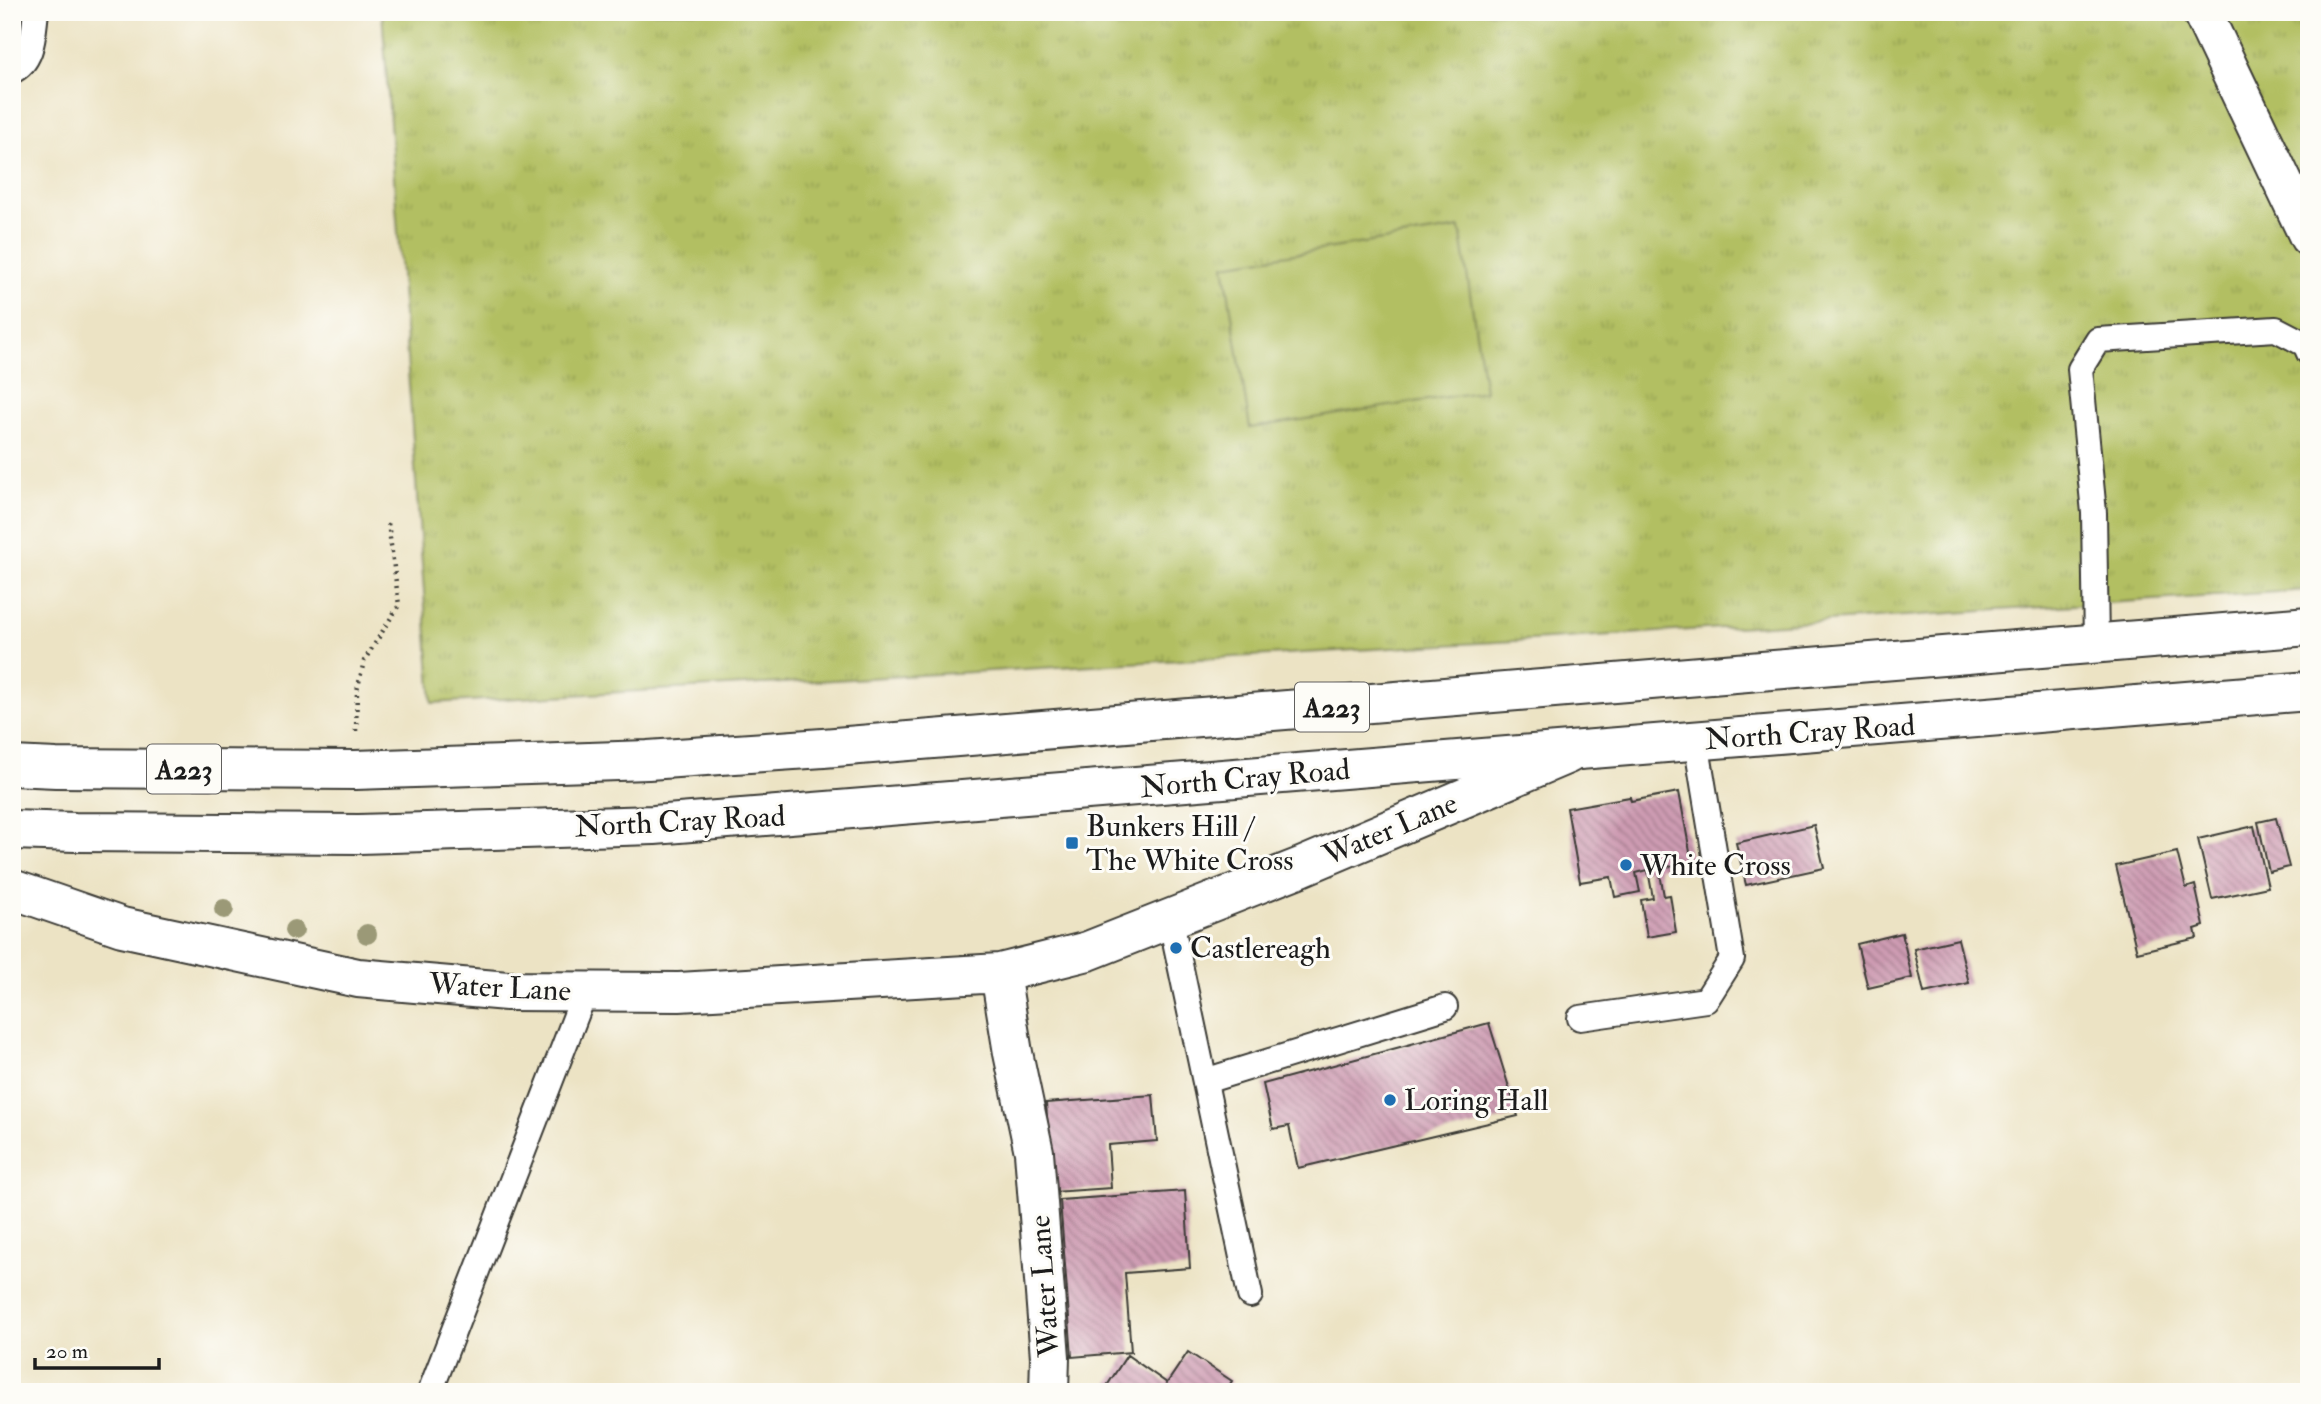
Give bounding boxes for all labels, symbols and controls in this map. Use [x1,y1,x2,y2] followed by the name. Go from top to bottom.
[1295,682,1369,732] road number: A223
[1704,707,1917,758] street label: North Cray Road
[147,744,221,794] road number: A223
[1138,751,1352,806] street label: North Cray Road
[1317,785,1463,875] street label: Water Lane
[574,797,786,845] street label: North Cray Road
[1086,808,1294,879] place label: Bunkers Hill / The White Cross
[1064,835,1080,851] marker: Bunkers Hill / The White Cross
[1639,847,1791,884] place label: White Cross
[1618,857,1634,873] marker: White Cross
[1190,930,1331,967] place label: Castlereagh
[1168,940,1184,956] marker: Castlereagh
[427,965,572,1010] street label: Water Lane
[1404,1082,1549,1119] place label: Loring Hall
[1382,1092,1398,1108] marker: Loring Hall
[1021,1214,1068,1359] street label: Water Lane
[35,1327,159,1371] scale bar
[46,1338,88,1365] text: 20 m

